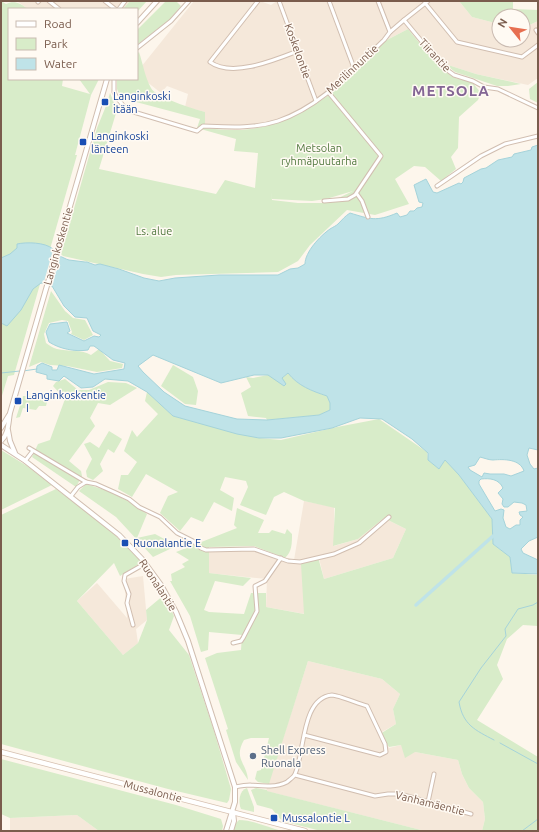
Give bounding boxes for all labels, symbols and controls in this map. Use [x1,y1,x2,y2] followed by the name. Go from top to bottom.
[8,8,138,80] legend
[491,8,531,48] north arrow
[495,16,510,30] text: N
[44,17,72,30] text: Road
[282,22,314,80] street label: Koskelontie
[417,36,453,74] street label: Tiirantie
[44,37,68,50] text: Park
[324,42,380,96] street label: Merilinnuntie
[44,57,77,70] text: Water
[412,82,490,99] district label: METSOLA
[113,90,171,115] place label: Langinkoski itään
[100,97,110,107] marker: Langinkoski itään
[91,130,149,155] place label: Langinkoski länteen
[78,137,88,147] marker: Langinkoski länteen
[281,142,357,167] park label: Metsolan ryhmäpuutarha
[41,206,75,286] street label: Langinkoskentie
[136,225,172,237] park label: Ls. alue
[26,389,106,414] place label: Langinkoskentie I
[13,396,23,406] marker: Langinkoskentie I
[133,537,201,549] place label: Ruonalantie E
[120,538,130,548] marker: Ruonalantie E
[137,557,179,613] street label: Ruonalantie
[261,744,326,769] place label: Shell Express Ruonala
[248,751,258,761] marker: Shell Express Ruonala
[123,777,183,805] street label: Mussalontie
[394,789,466,817] street label: Vanhamäentie
[282,812,350,824] place label: Mussalontie L
[269,813,279,823] marker: Mussalontie L

